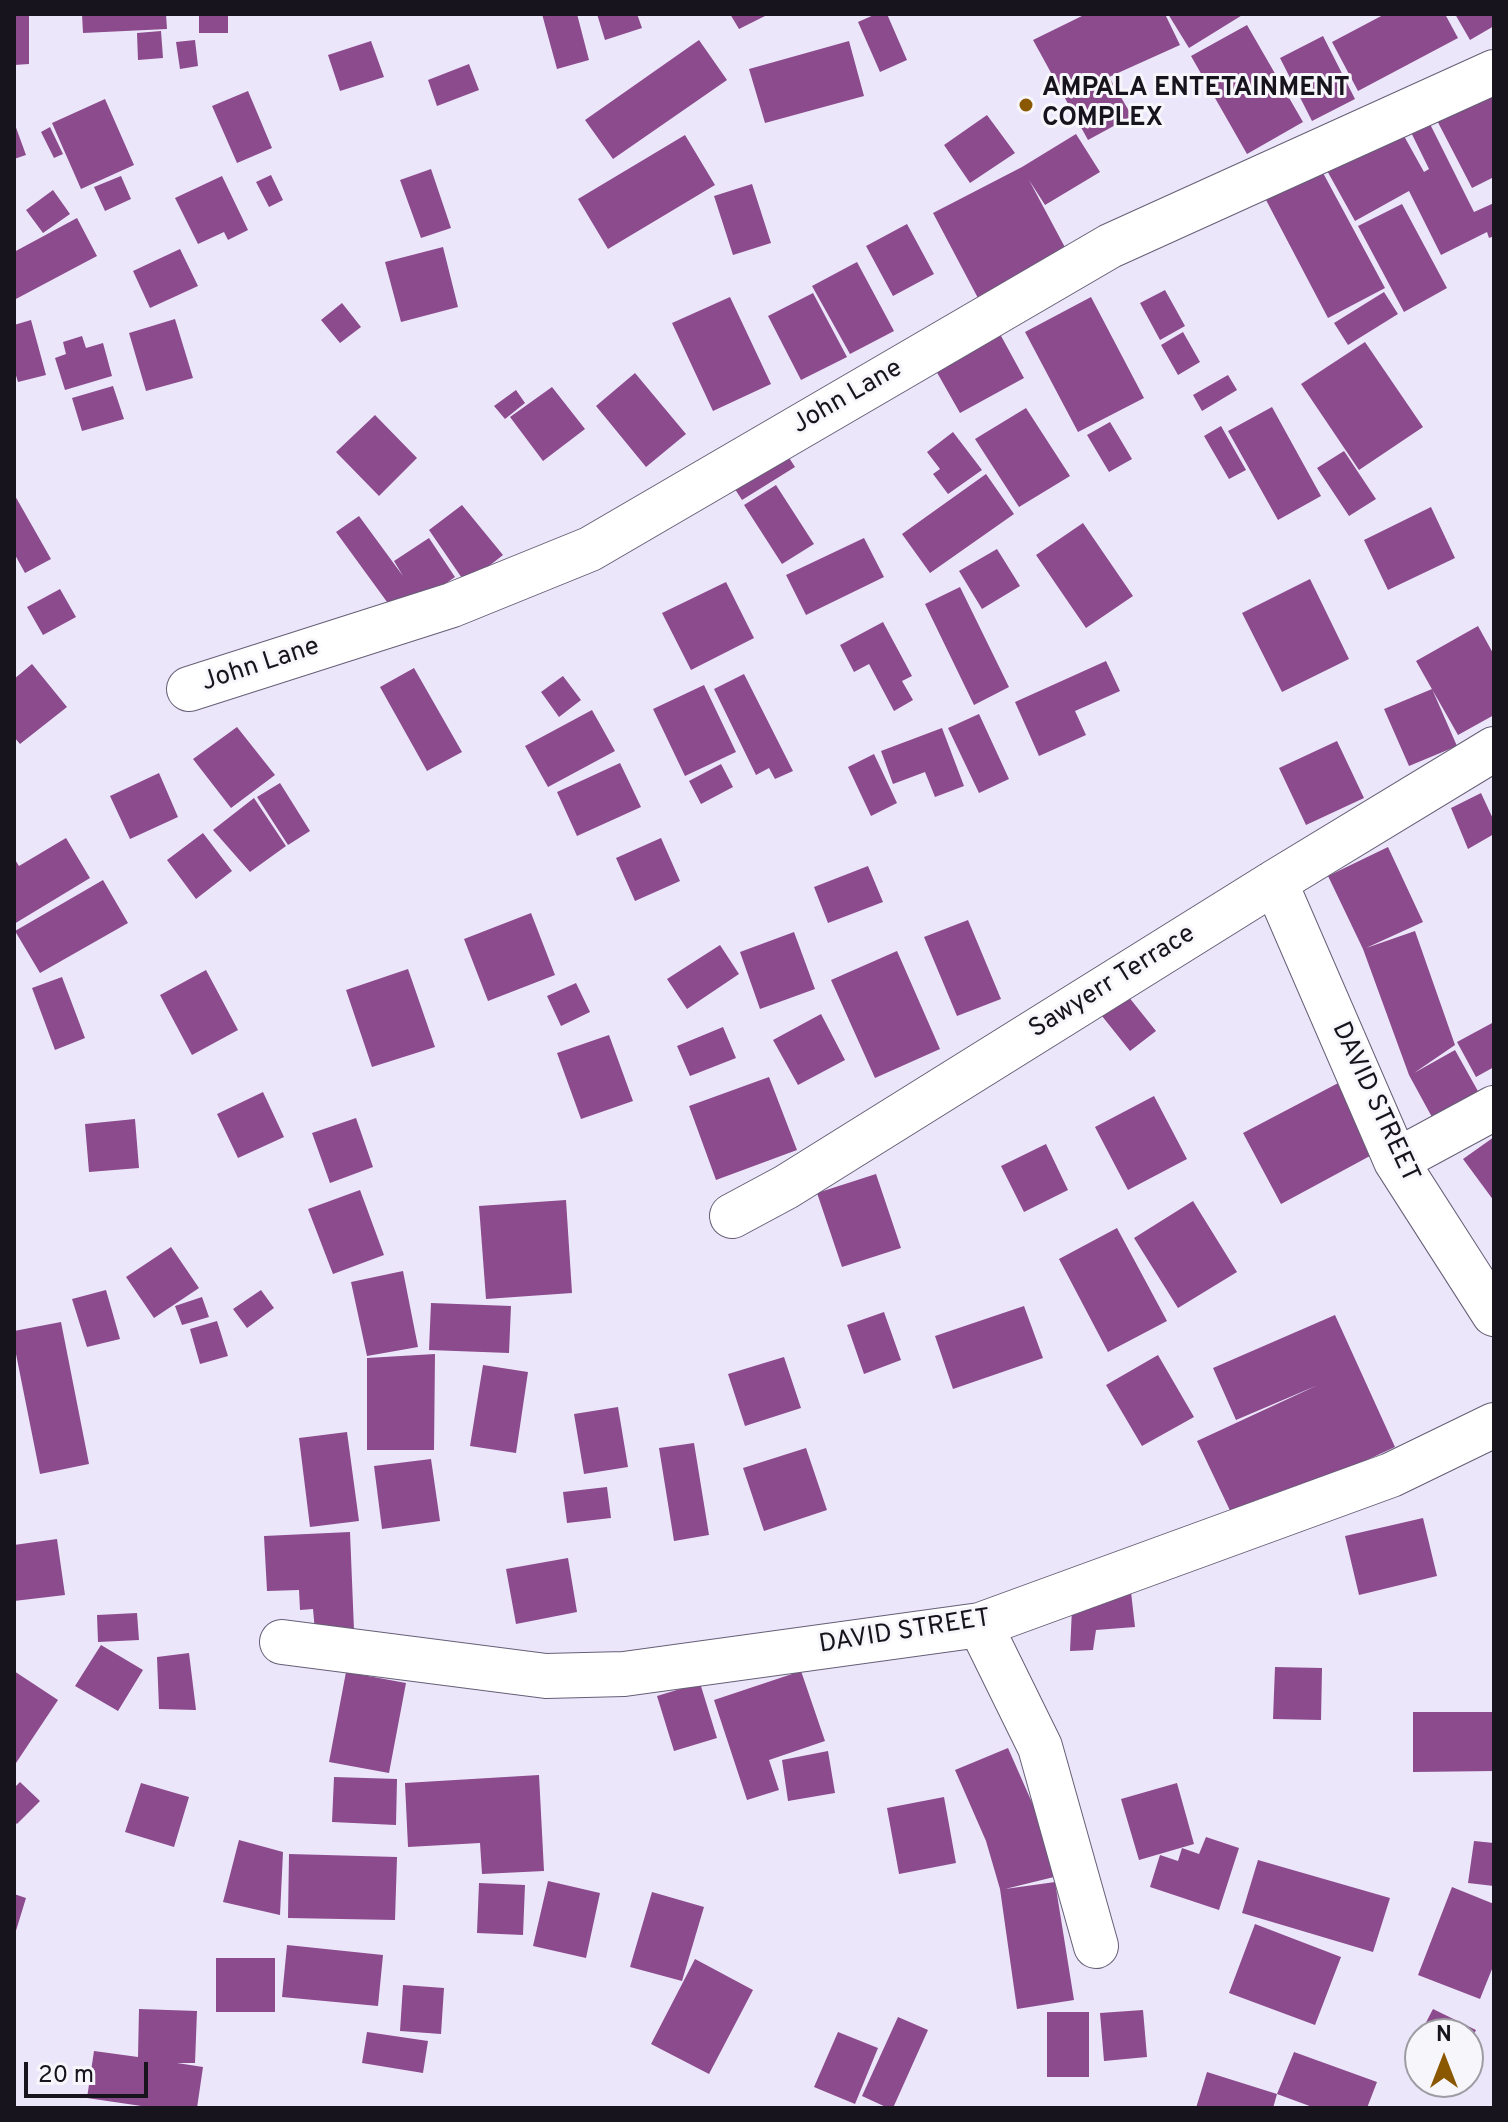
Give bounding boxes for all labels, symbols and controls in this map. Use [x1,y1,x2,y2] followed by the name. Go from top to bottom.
[1042,74,1350,136] place label: AMPALA ENTETAINMENT COMPLEX
[1017,96,1035,114] marker: AMPALA ENTETAINMENT COMPLEX
[787,354,909,442] street label: John Lane
[198,632,324,700] street label: John Lane
[1024,920,1202,1046] street label: Sawyerr Terrace
[1323,1018,1425,1188] street label: DAVID STREET
[817,1604,993,1662] street label: DAVID STREET
[1404,2018,1484,2098] north arrow
[1436,2022,1452,2049] text: N
[28,2046,152,2096] scale bar
[38,2061,94,2091] text: 20 m

